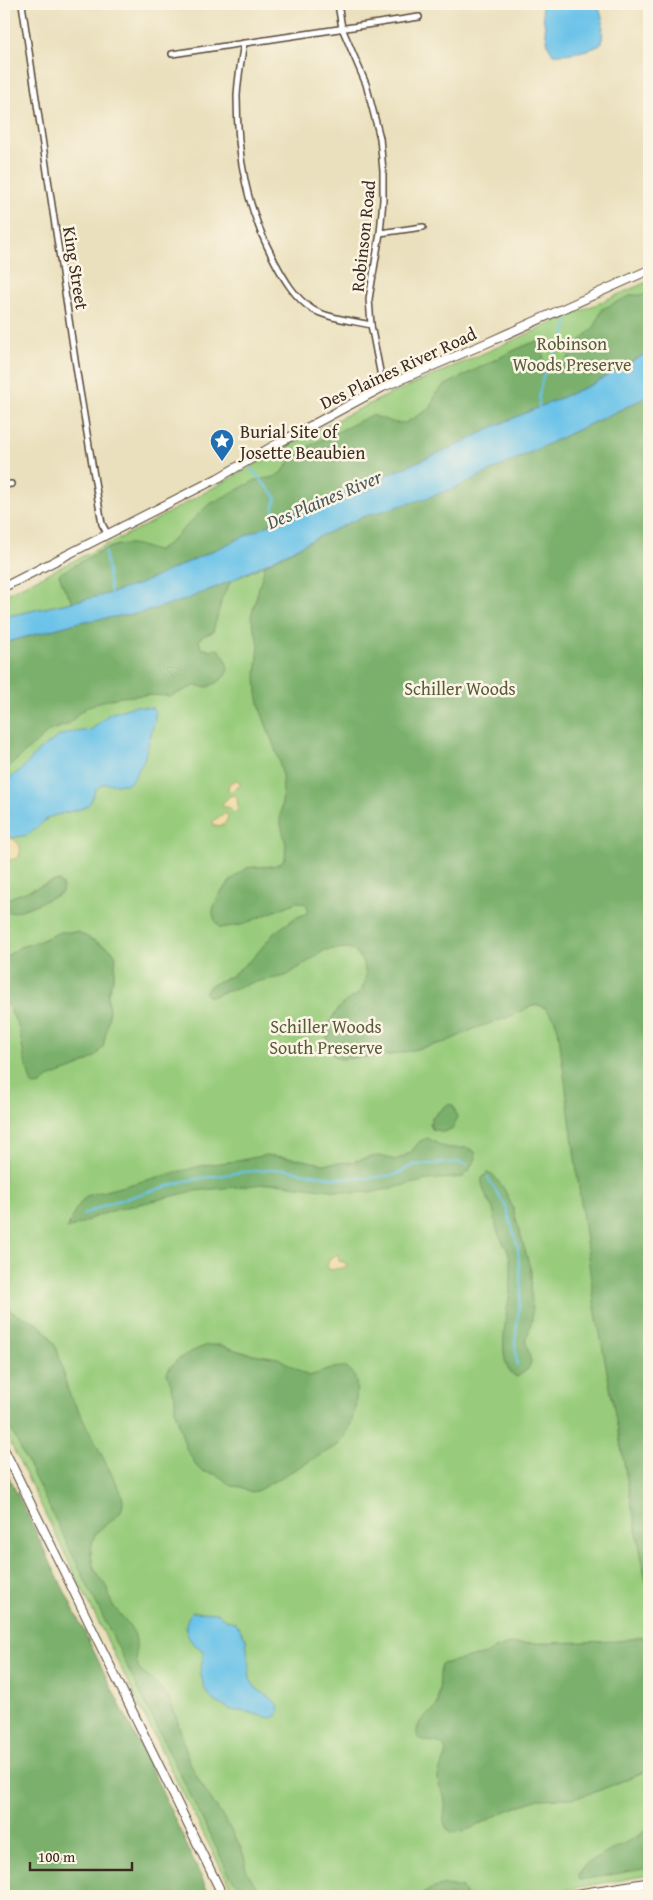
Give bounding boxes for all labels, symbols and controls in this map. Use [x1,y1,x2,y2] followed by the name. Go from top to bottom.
[344,178,382,293] street label: Robinson Road
[56,224,96,312] street label: King Street
[315,320,481,416] street label: Des Plaines River Road
[513,330,631,378] park label: Robinson Woods Preserve
[238,418,365,466] place label: Burial Site of Josette Beaubien
[209,428,235,462] place icon: Burial Site of Josette Beaubien
[261,462,387,536] water label: Des Plaines River
[404,675,516,702] park label: Schiller Woods
[269,1013,383,1061] park label: Schiller Woods South Preserve
[30,1840,132,1872] scale bar
[38,1846,76,1867] text: 100 m

